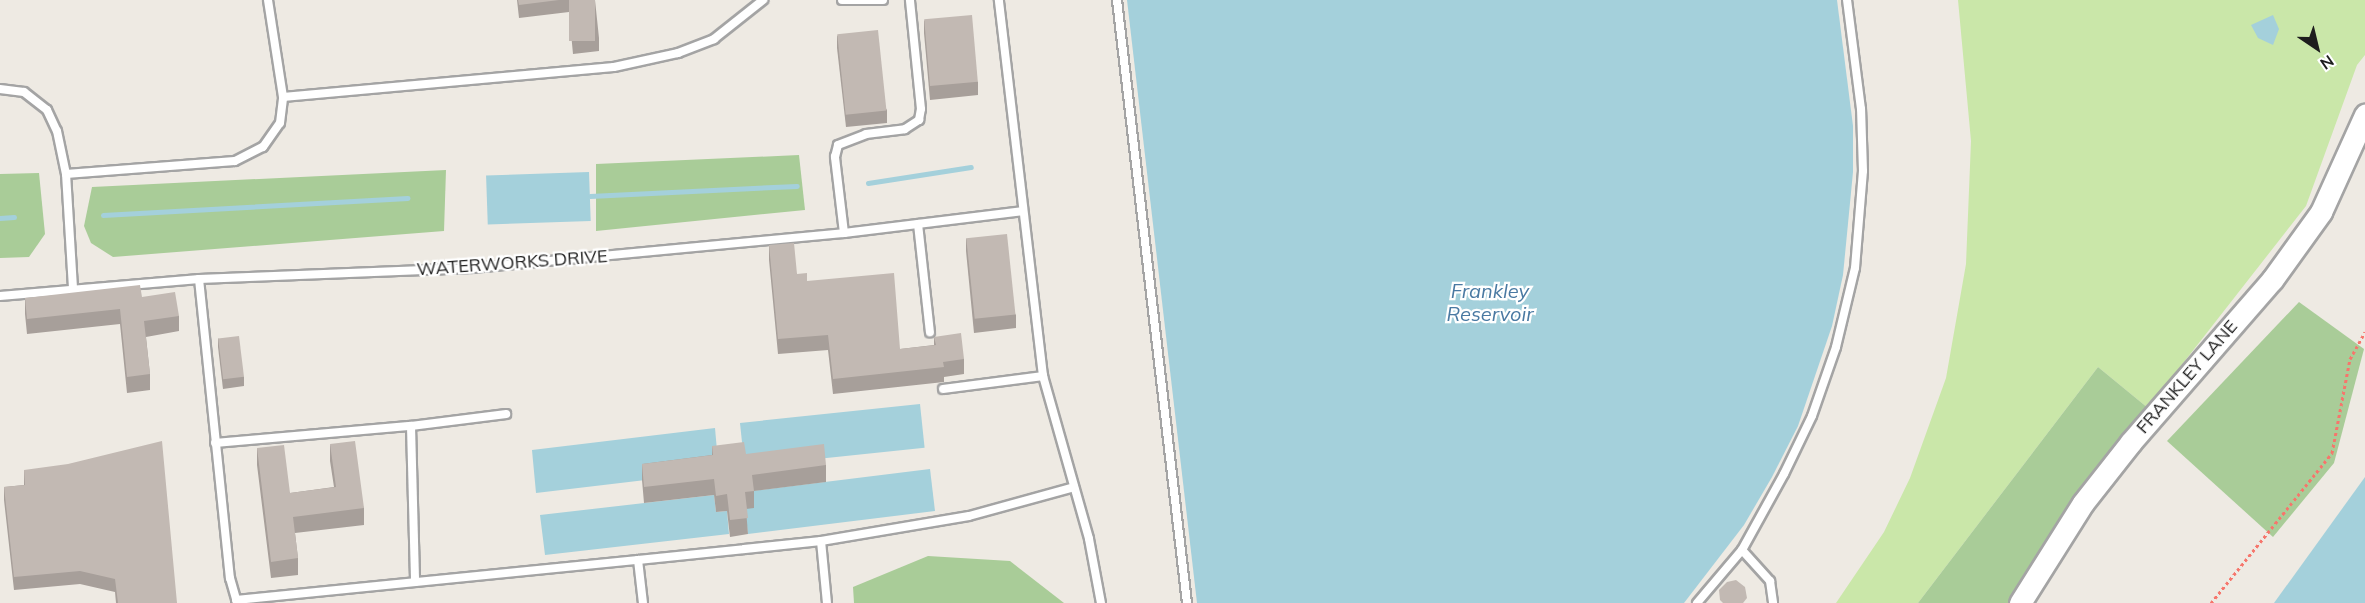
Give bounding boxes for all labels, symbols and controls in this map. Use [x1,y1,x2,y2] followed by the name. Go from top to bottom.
[2287,18,2347,78] north arrow
[2317,51,2338,74] text: N
[416,246,608,280] street label: WATERWORKS DRIVE
[1446,278,1534,325] water label: Frankley Reservoir
[2132,316,2242,438] street label: FRANKLEY LANE

